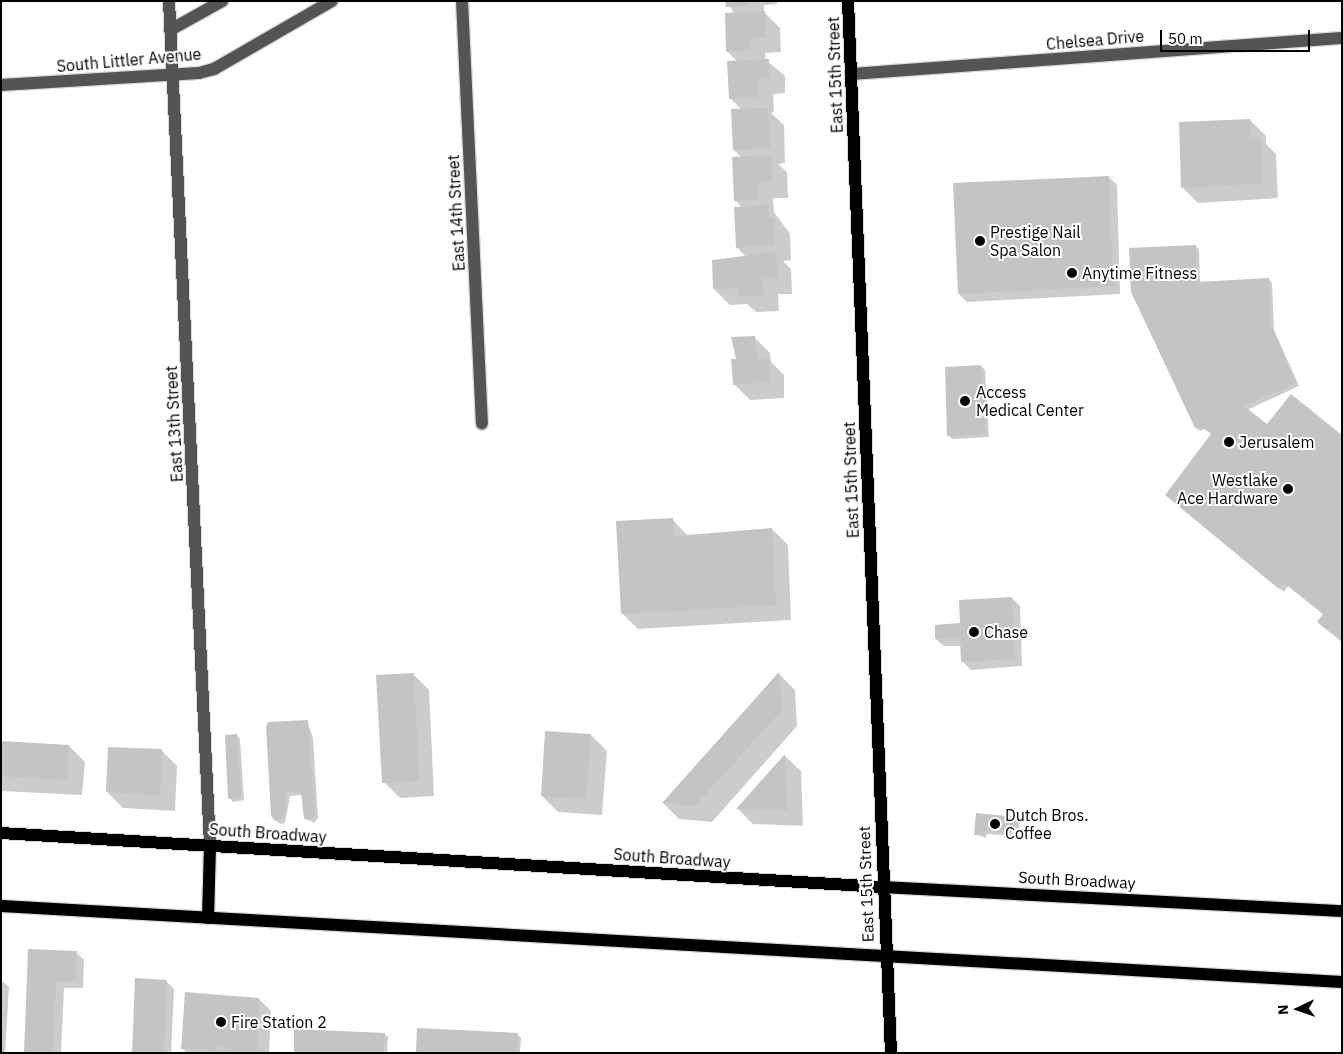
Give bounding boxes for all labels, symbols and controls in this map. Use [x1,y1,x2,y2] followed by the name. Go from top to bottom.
[823,16,847,134] street label: East 15th Street
[1163,20,1313,52] scale bar
[1045,26,1145,54] street label: Chelsea Drive
[1168,29,1203,48] text: 50 m
[56,44,202,76] street label: South Littler Avenue
[443,154,469,272] street label: East 14th Street
[990,222,1081,260] place label: Prestige Nail Spa Salon
[974,235,986,247] marker: Prestige Nail Spa Salon
[1082,263,1197,283] place label: Anytime Fitness
[1066,267,1078,279] marker: Anytime Fitness
[161,365,187,483] street label: East 13th Street
[976,382,1084,420] place label: Access Medical Center
[958,394,972,408] marker: Access Medical Center
[839,421,863,539] street label: East 15th Street
[1239,432,1314,452] place label: Jerusalem
[1223,436,1235,448] marker: Jerusalem
[1177,470,1278,508] place label: Westlake Ace Hardware
[1282,483,1294,495] marker: Westlake Ace Hardware
[984,622,1028,642] place label: Chase
[968,626,980,638] marker: Chase
[1005,805,1089,843] place label: Dutch Bros. Coffee
[989,818,1001,830] marker: Dutch Bros. Coffee
[209,819,327,847] street label: South Broadway
[854,825,878,943] street label: East 15th Street
[613,844,731,872] street label: South Broadway
[1018,867,1136,893] street label: South Broadway
[1273,984,1323,1034] north arrow
[1274,1004,1292,1015] text: N
[231,1012,327,1032] place label: Fire Station 2
[215,1016,227,1028] marker: Fire Station 2

